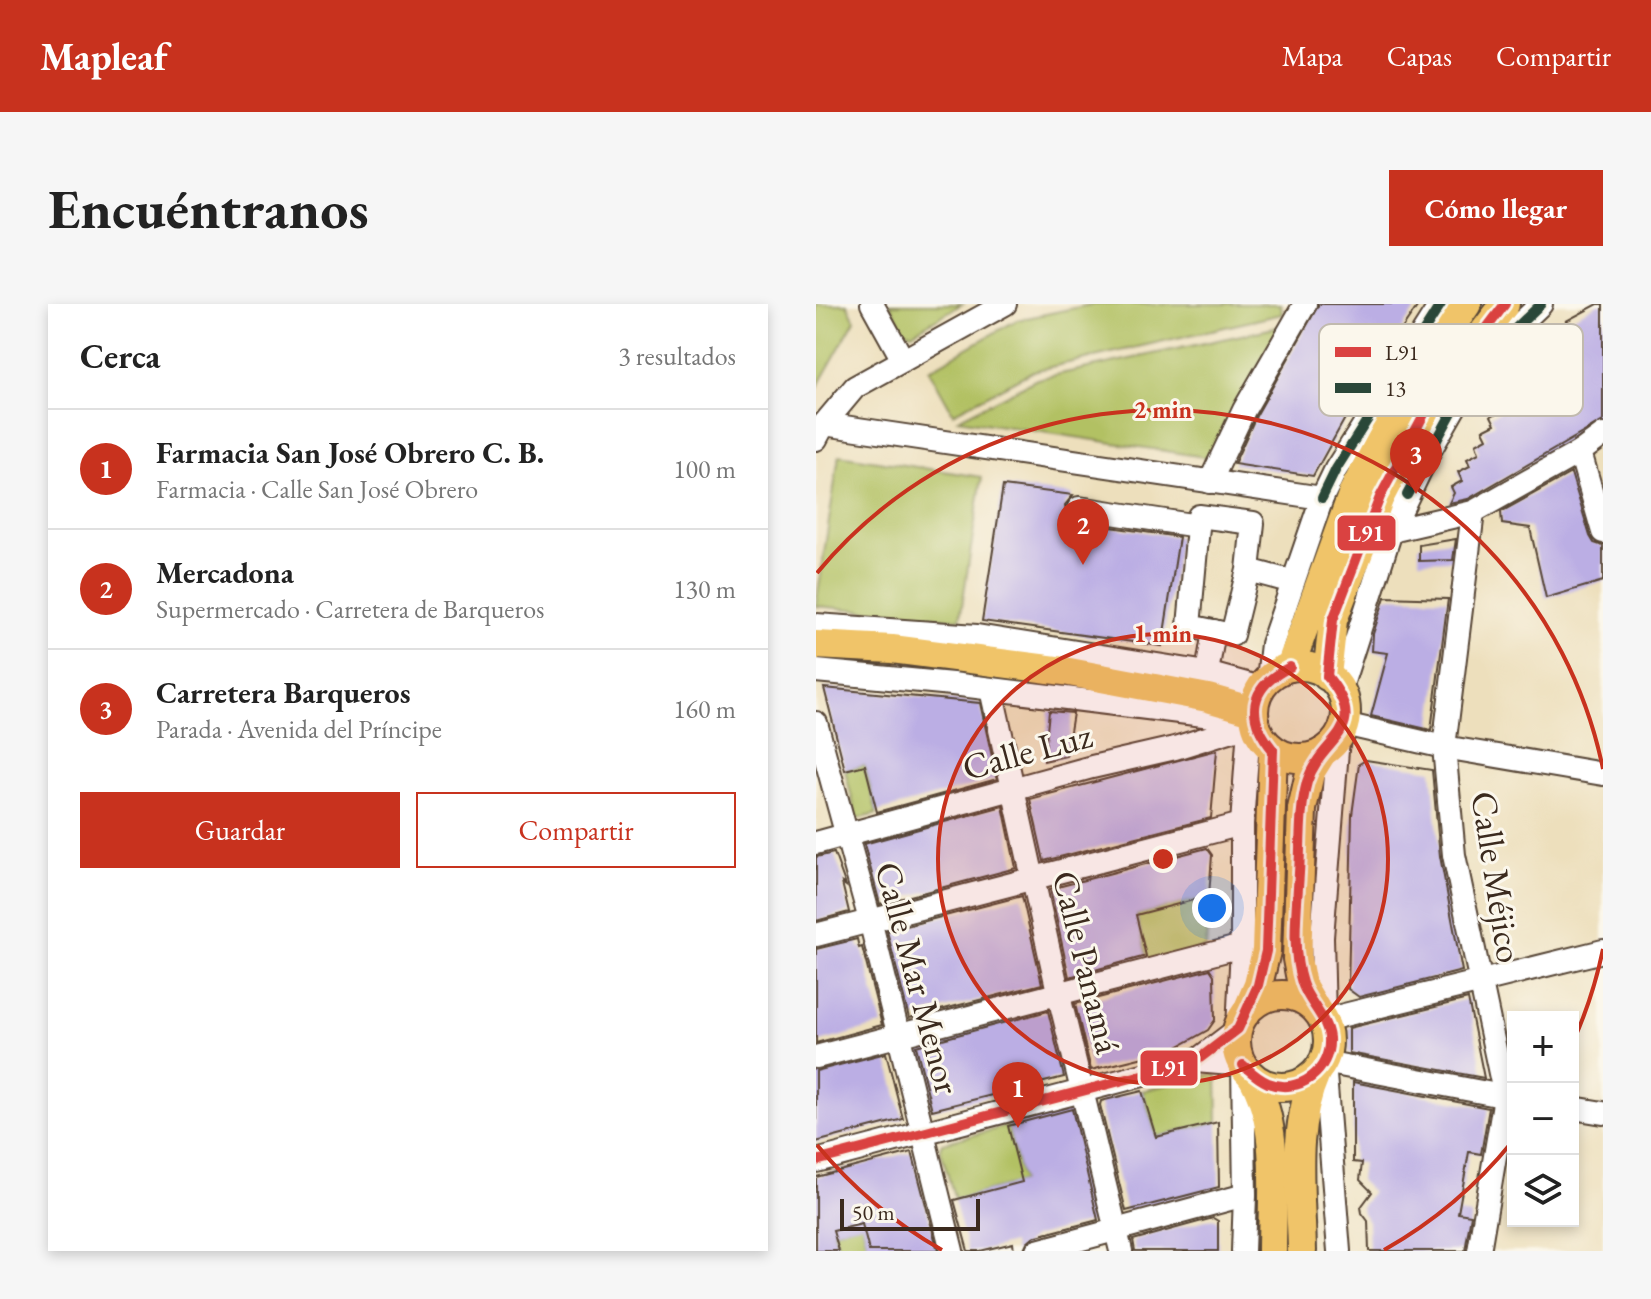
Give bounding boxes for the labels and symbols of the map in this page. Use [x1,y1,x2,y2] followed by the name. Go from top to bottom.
[1319,324,1583,416] legend
[1385,338,1419,367] text: L91
[1385,374,1406,403] text: 13
[1134,394,1193,425] text: 2 min
[1390,428,1442,494] pin: 3
[1057,499,1109,565] pin: 2
[1336,514,1397,552] line badge: L91
[1348,519,1384,548] text: L91
[1134,618,1193,649] text: 1 min
[957,711,1097,791] street label: Calle Luz
[1460,788,1534,966] street label: Calle Méjico
[1149,845,1177,873] centre of rings
[864,857,972,1099] street label: Calle Mar Menor
[1042,866,1133,1059] street label: Calle Panamá
[1192,888,1232,928] your location
[1139,1049,1199,1087] line badge: L91
[1151,1054,1187,1083] text: L91
[992,1062,1044,1128] pin: 1
[840,1195,980,1231] scale bar

